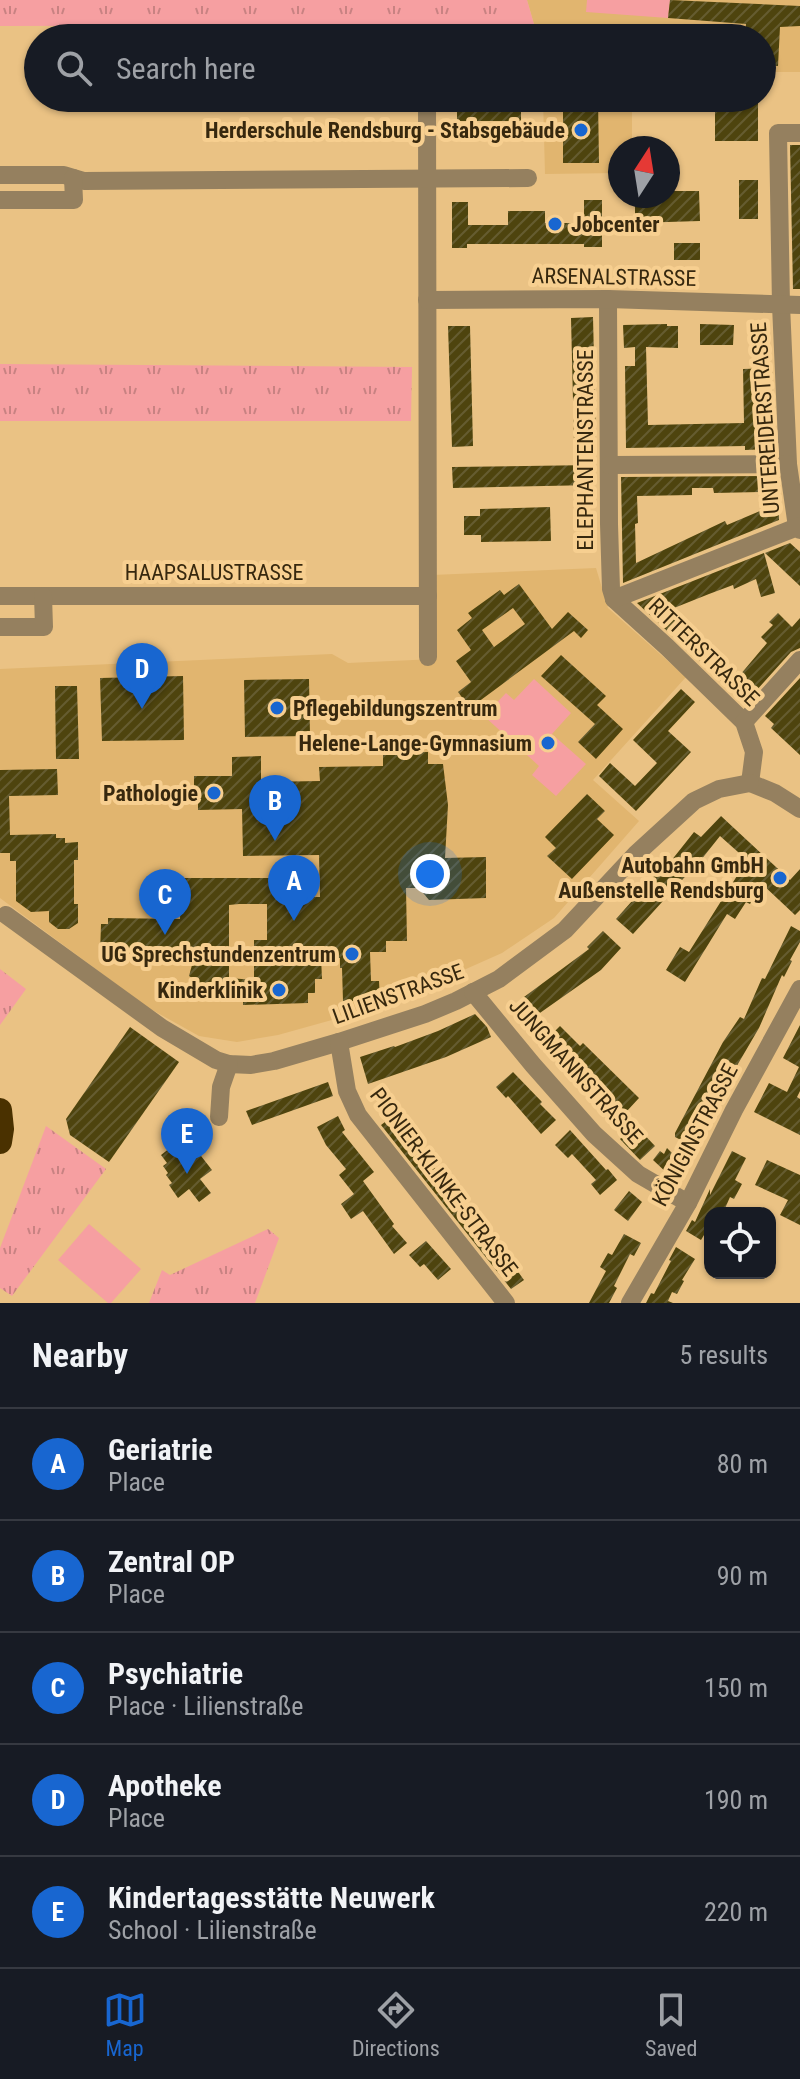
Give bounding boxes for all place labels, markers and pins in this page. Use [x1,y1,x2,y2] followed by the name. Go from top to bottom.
[205,118,565,143] place label: Herderschule Rendsburg - Stabsgebäude
[572,121,590,139] marker: Herderschule Rendsburg - Stabsgebäude
[571,212,660,237] place label: Jobcenter
[546,215,564,233] marker: Jobcenter
[116,643,168,709] pin: D
[293,696,498,721] place label: Pflegebildungszentrum
[268,699,286,717] marker: Pflegebildungszentrum
[298,731,532,756] place label: Helene-Lange-Gymnasium
[539,734,557,752] marker: Helene-Lange-Gymnasium
[249,775,301,841] pin: B
[103,781,198,806] place label: Pathologie
[205,784,223,802] marker: Pathologie
[558,853,764,903] place label: Autobahn GmbH Außenstelle Rendsburg
[268,855,320,921] pin: A
[139,869,191,935] pin: C
[771,869,789,887] marker: Autobahn GmbH Außenstelle Rendsburg
[101,942,336,967] place label: UG Sprechstundenzentrum
[343,945,361,963] marker: UG Sprechstundenzentrum
[157,978,263,1003] place label: Kinderklinik
[270,981,288,999] marker: Kinderklinik
[161,1108,213,1174] pin: E

